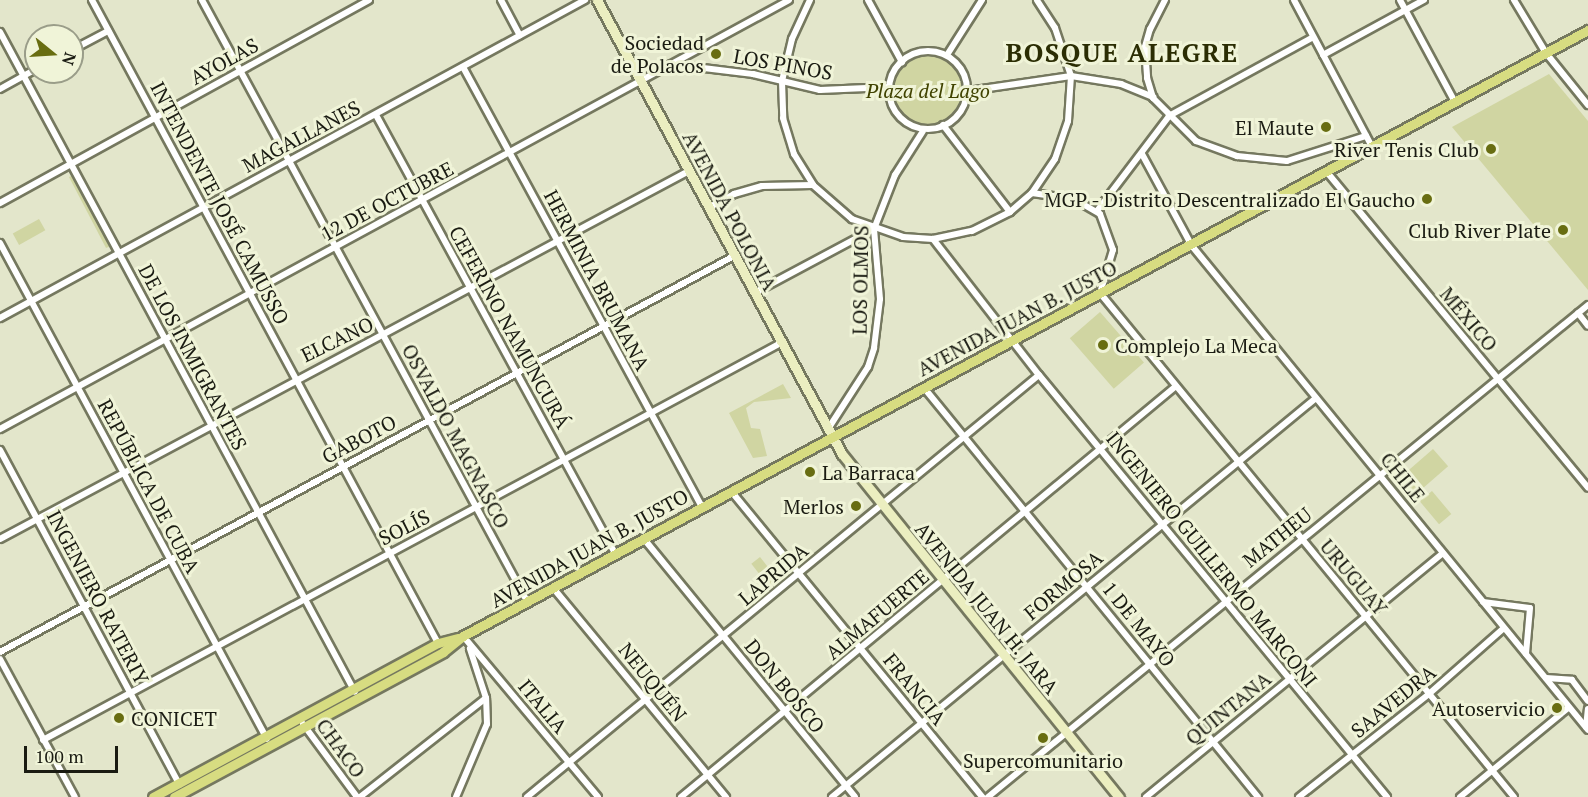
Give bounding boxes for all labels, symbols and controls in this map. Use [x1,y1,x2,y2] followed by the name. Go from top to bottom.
[24,24,84,84] north arrow
[611,30,704,77] place label: Sociedad de Polacos
[186,33,262,89] street label: AYOLAS
[1005,37,1239,69] district label: BOSQUE ALEGRE
[732,43,834,85] street label: LOS PINOS
[709,47,723,61] marker: Sociedad de Polacos
[57,50,82,68] text: N
[146,77,294,329] street label: INTENDENTE JOSÉ CAMUSSO
[866,78,990,102] park label: Plaza del Lago
[238,95,364,177] street label: MAGALLANES
[1235,115,1314,139] place label: El Maute
[1319,120,1333,134] marker: El Maute
[678,127,782,295] street label: AVENIDA POLONIA
[1334,137,1479,161] place label: River Tenis Club
[1484,142,1498,156] marker: River Tenis Club
[317,156,457,246] street label: 12 DE OCTUBRE
[539,185,655,375] street label: HERMINIA BRUMANA
[1043,187,1415,211] place label: MGP - Distrito Descentralizado El Gaucho
[1420,192,1434,206] marker: MGP - Distrito Descentralizado El Gaucho
[1408,218,1551,242] place label: Club River Plate
[444,222,576,432] street label: CEFERINO NAMUNCURÁ
[1556,223,1570,237] marker: Club River Plate
[847,225,873,335] street label: LOS OLMOS
[912,255,1122,381] street label: AVENIDA JUAN B. JUSTO
[134,260,252,454] street label: DE LOS INMIGRANTES
[1435,282,1503,356] street label: MÉXICO
[297,311,377,367] street label: ELCANO
[1115,333,1278,357] place label: Complejo La Meca
[1096,338,1110,352] marker: Complejo La Meca
[397,340,515,532] street label: OSVALDO MAGNASCO
[93,395,205,577] street label: REPÚBLICA DE CUBA
[318,409,400,469] street label: GABOTO
[1101,426,1323,692] street label: INGENIERO GUILLERMO MARCONI
[1376,447,1430,507] street label: CHILE
[822,460,915,484] place label: La Barraca
[803,465,817,479] marker: La Barraca
[485,483,693,613] street label: AVENIDA JUAN B. JUSTO
[783,494,844,518] place label: Merlos
[849,499,863,513] marker: Merlos
[1238,502,1316,572] street label: MATHEU
[374,504,434,550] street label: SOLÍS
[42,506,154,688] street label: INGENIERO RATERIY
[910,517,1064,699] street label: AVENIDA JUAN H. JARA
[1315,534,1393,620] street label: URUGUAY
[733,538,813,610] street label: LAPRIDA
[1019,545,1107,625] street label: FORMOSA
[820,564,934,664] street label: ALMAFUERTE
[1098,577,1180,671] street label: 1 DE MAYO
[740,634,830,738] street label: DON BOSCO
[614,638,692,726] street label: NEUQUÉN
[879,648,951,730] street label: FRANCIA
[1346,660,1440,742] street label: SAAVEDRA
[1181,666,1275,750] street label: QUINTANA
[514,674,572,738] street label: ITALIA
[1432,696,1545,720] place label: Autoservicio
[1550,701,1564,715] marker: Autoservicio
[131,706,217,730] place label: CONICET
[112,711,126,725] marker: CONICET
[312,714,370,782] street label: CHACO
[1036,731,1050,745] marker: Supercomunitario
[27,734,122,772] scale bar
[35,744,84,768] text: 100 m
[963,748,1123,772] place label: Supercomunitario

